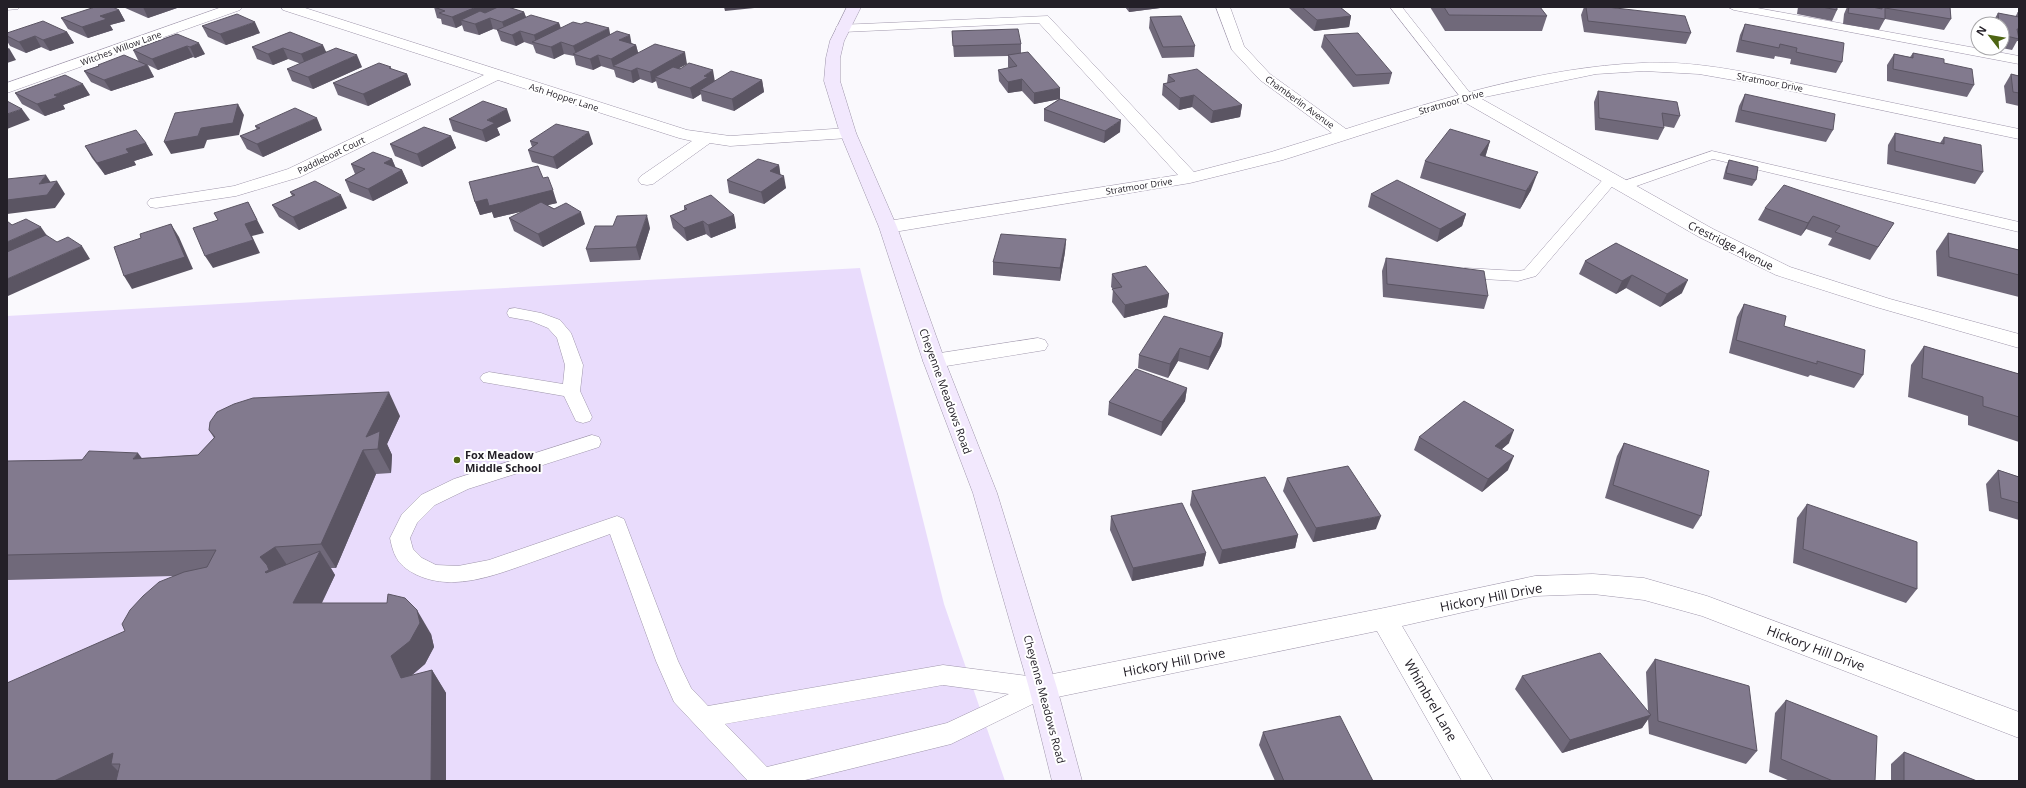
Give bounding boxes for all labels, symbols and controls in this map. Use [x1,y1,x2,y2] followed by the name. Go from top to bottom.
[1970,16,2010,56] north arrow
[1972,23,1990,38] text: N
[79,27,163,69] street label: Witches Willow Lane
[1736,69,1804,95] street label: Stratmoor Drive
[1263,72,1337,132] street label: Chamberlin Avenue
[528,80,600,114] street label: Ash Hopper Lane
[1417,86,1485,118] street label: Stratmoor Drive
[295,133,367,177] street label: Paddleboat Court
[1105,174,1173,198] street label: Stratmoor Drive
[1686,217,1776,273] street label: Crestridge Avenue
[916,326,976,456] street label: Cheyenne Meadows Road
[465,447,541,475] place label: Fox Meadow Middle School
[452,455,462,465] marker: Fox Meadow Middle School
[1438,578,1544,616] street label: Hickory Hill Drive
[1764,621,1868,675] street label: Hickory Hill Drive
[1021,633,1069,765] street label: Cheyenne Meadows Road
[1121,643,1227,681] street label: Hickory Hill Drive
[1400,656,1462,744] street label: Whimbrel Lane

